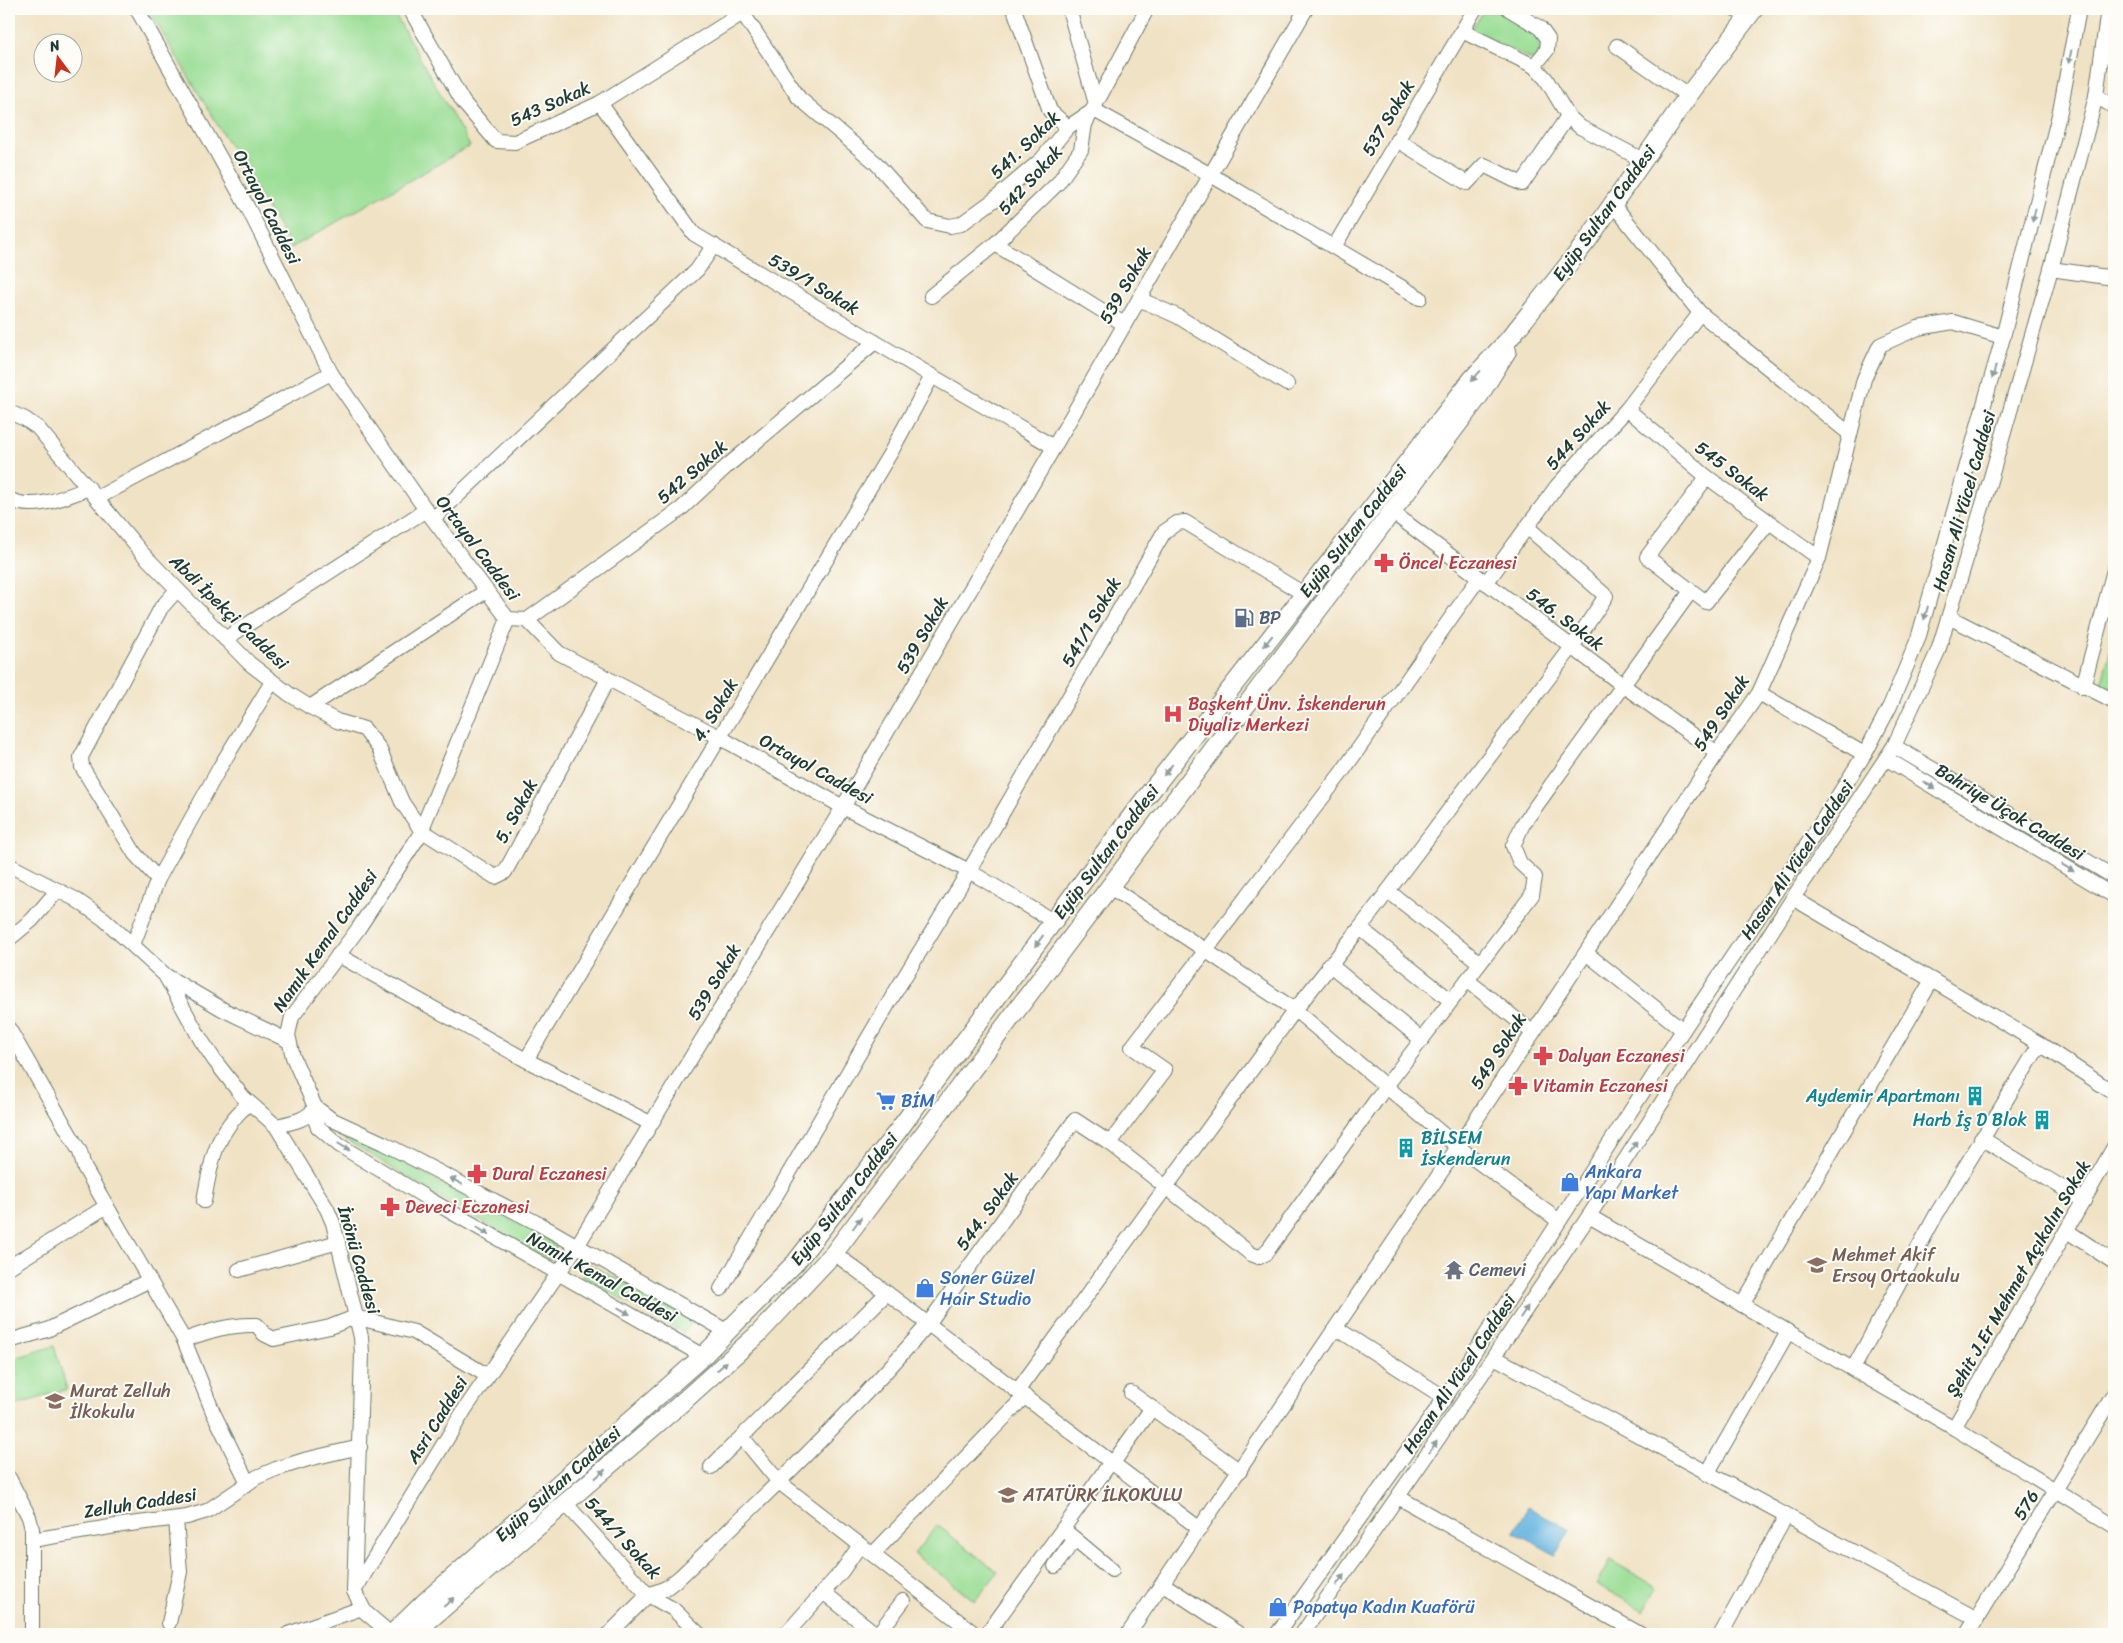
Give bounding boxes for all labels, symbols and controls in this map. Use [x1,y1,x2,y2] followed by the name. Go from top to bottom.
[32,32,82,82] north arrow
[46,33,63,60] text: N
[2066,49,2074,65] one-way arrow
[504,72,596,136] street label: 543 Sokak
[1353,73,1424,162] street label: 537 Sokak
[982,102,1068,187] street label: 541. Sokak
[989,137,1071,223] street label: 542 Sokak
[1543,137,1665,288] street label: Eyüp Sultan Caddesi
[224,144,310,271] street label: Ortayol Caddesi
[2030,207,2038,222] one-way arrow
[1090,240,1160,330] street label: 539 Sokak
[762,244,866,324] street label: 539/1 Sokak
[1989,365,1997,380] one-way arrow
[1470,369,1481,382] one-way arrow
[1537,392,1619,478] street label: 544 Sokak
[1923,406,2005,595] street label: Hasan Ali Yücel Caddesi
[649,431,735,512] street label: 542 Sokak
[1688,432,1777,510] street label: 545 Sokak
[1290,456,1416,605] street label: Eyüp Sultan Caddesi
[427,488,529,609] street label: Ortayol Caddesi
[161,545,297,679] street label: Abdi İpekçi Caddesi
[1399,547,1518,579] place label: Öncel Eczanesi
[1373,552,1395,574] pharmacy icon: Öncel Eczanesi
[1052,570,1130,673] street label: 541/1 Sokak
[1519,579,1611,659] street label: 546. Sokak
[887,590,957,680] street label: 539 Sokak
[1259,602,1281,634] place label: BP
[1921,606,1929,621] one-way arrow
[1233,607,1255,629] fuel station icon: BP
[1262,634,1273,647] one-way arrow
[1684,668,1758,758] street label: 549 Sokak
[683,671,747,748] street label: 4. Sokak
[1188,688,1386,741] place label: Başkent Ünv. İskenderun Diyaliz Merkezi
[1162,703,1184,725] hospital icon: Başkent Ünv. İskenderun Diyaliz Merkezi
[753,724,880,814] street label: Ortayol Caddesi
[1929,754,2092,870] street label: Bahriye Üçok Caddesi
[1163,763,1173,776] one-way arrow
[486,772,547,849] street label: 5. Sokak
[1731,773,1863,946] street label: Hasan Ali Yücel Caddesi
[1044,777,1168,926] street label: Eyüp Sultan Caddesi
[1922,780,1935,789] one-way arrow
[264,862,387,1019] street label: Namık Kemal Caddesi
[2062,864,2075,873] one-way arrow
[1033,934,1044,947] one-way arrow
[678,937,750,1027] street label: 539 Sokak
[1461,1006,1535,1096] street label: 549 Sokak
[1558,1040,1686,1072] place label: Dalyan Eczanesi
[1532,1045,1554,1067] pharmacy icon: Dalyan Eczanesi
[1533,1070,1669,1102] place label: Vitamin Eczanesi
[1507,1075,1529,1097] pharmacy icon: Vitamin Eczanesi
[1805,1080,1960,1112] place label: Aydemir Apartmanı
[901,1085,935,1117] place label: BİM
[1964,1085,1986,1107] building icon: Aydemir Apartmanı
[875,1090,897,1112] supermarket icon: BİM
[1913,1104,2027,1136] place label: Harb İş D Blok
[2031,1109,2053,1131] building icon: Harb İş D Blok
[1420,1122,1511,1175] place label: BİLSEM İskenderun
[781,1124,907,1273] street label: Eyüp Sultan Caddesi
[1395,1137,1417,1159] building icon: BİLSEM İskenderun
[1628,1141,1638,1154] one-way arrow
[337,1143,350,1152] one-way arrow
[1937,1153,2099,1403] street label: Şehit J.Er Mehmet Açıkalın Sokak
[1584,1156,1679,1209] place label: Ankara Yapı Market
[492,1158,608,1190] place label: Dural Eczanesi
[466,1163,488,1185] pharmacy icon: Dural Eczanesi
[947,1164,1027,1258] street label: 544. Sokak
[1559,1171,1581,1193] shop icon: Ankara Yapı Market
[448,1177,463,1185] one-way arrow
[405,1191,530,1223] place label: Deveci Eczanesi
[379,1196,401,1218] pharmacy icon: Deveci Eczanesi
[328,1201,390,1319] street label: İnönü Caddesi
[851,1217,862,1230] one-way arrow
[521,1222,684,1332] street label: Namık Kemal Caddesi
[476,1227,490,1235] one-way arrow
[1832,1239,1960,1292] place label: Mehmet Akif Ersoy Ortaokulu
[1469,1254,1527,1286] place label: Cemevi
[1806,1254,1828,1276] school or university icon: Mehmet Akif Ersoy Ortaokulu
[1443,1259,1465,1281] temple icon: Cemevi
[940,1262,1036,1315] place label: Soner Güzel Hair Studio
[914,1277,936,1299] shop icon: Soner Güzel Hair Studio
[1393,1287,1525,1460] street label: Hasan Ali Yücel Caddesi
[1519,1305,1529,1319] one-way arrow
[617,1307,632,1315] one-way arrow
[715,1361,728,1372] one-way arrow
[397,1369,477,1471] street label: Asri Caddesi
[69,1375,171,1428] place label: Murat Zelluh İlkokulu
[44,1390,66,1412] school or university icon: Murat Zelluh İlkokulu
[487,1417,630,1550] street label: Eyüp Sultan Caddesi
[1428,1440,1438,1453] one-way arrow
[593,1469,606,1480] one-way arrow
[81,1478,200,1528] street label: Zelluh Caddesi
[1022,1479,1183,1511] place label: ATATÜRK İLKOKULU
[2004,1483,2048,1527] street label: 576
[997,1484,1019,1506] school or university icon: ATATÜRK İLKOKULU
[577,1489,670,1587] street label: 544/1 Sokak
[1335,1573,1345,1587] one-way arrow
[1293,1591,1475,1623] place label: Papatya Kadın Kuaförü
[443,1596,455,1608] one-way arrow
[1267,1596,1289,1618] shop icon: Papatya Kadın Kuaförü

